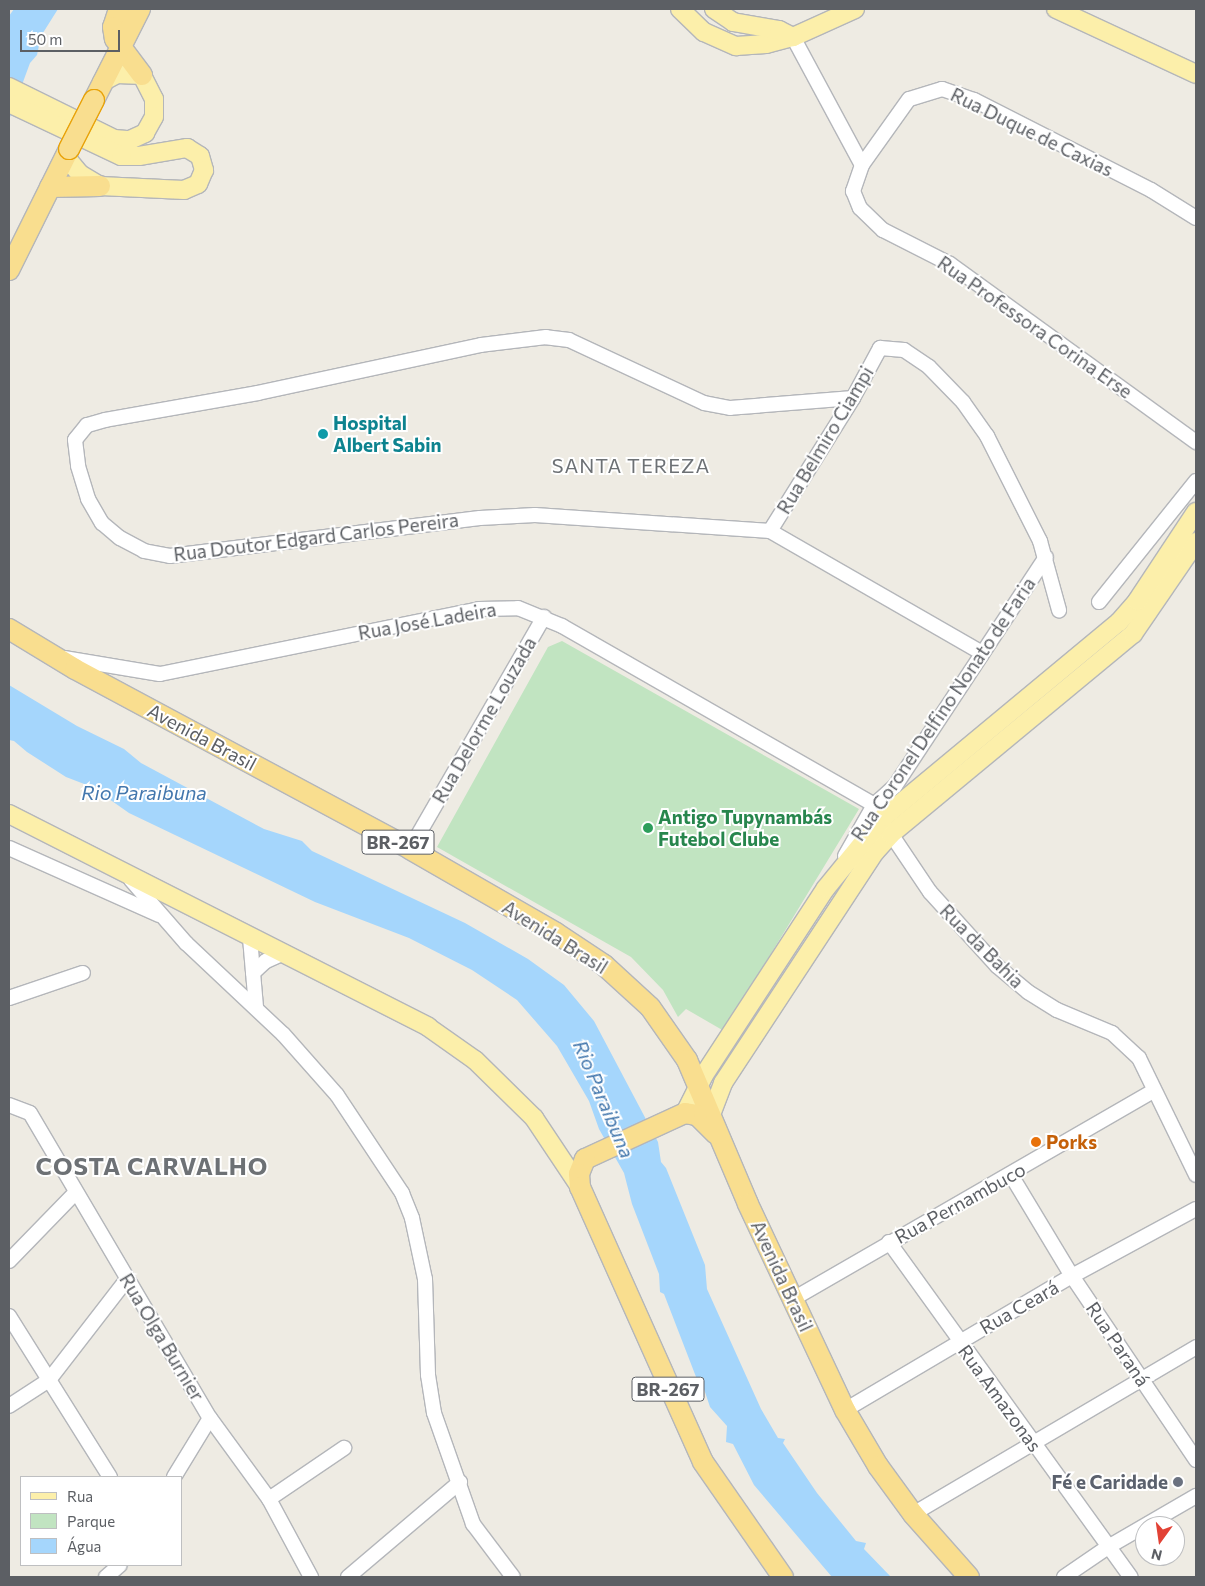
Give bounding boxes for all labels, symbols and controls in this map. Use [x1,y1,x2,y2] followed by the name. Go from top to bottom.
[22,20,122,52] scale bar
[28,30,62,48] text: 50 m
[947,83,1117,181] street label: Rua Duque de Caxias
[933,251,1137,403] street label: Rua Professora Corina Erse
[772,362,878,518] street label: Rua Belmiro Ciampi
[333,412,442,456] place label: Hospital Albert Sabin
[317,428,329,440] marker: Hospital Albert Sabin
[550,453,712,477] district label: SANTA TEREZA
[172,508,460,566] street label: Rua Doutor Edgard Carlos Pereira
[846,573,1040,845] street label: Rua Coronel Delfino Nonato de Faria
[356,598,498,644] street label: Rua José Ladeira
[427,633,541,807] street label: Rua Delorme Louzada
[144,699,260,775] street label: Avenida Brasil
[81,780,207,804] water label: Rio Paraibuna
[658,806,832,850] place label: Antigo Tupynambás Futebol Clube
[642,822,654,834] marker: Antigo Tupynambás Futebol Clube
[360,826,436,858] road number: BR-267
[498,896,612,978] street label: Avenida Brasil
[935,899,1029,993] street label: Rua da Bahia
[568,1036,640,1162] water label: Rio Paraibuna
[1046,1131,1097,1153] place label: Porks
[1030,1136,1042,1148] marker: Porks
[34,1152,270,1180] district label: COSTA CARVALHO
[891,1158,1029,1248] street label: Rua Pernambuco
[746,1217,818,1335] street label: Avenida Brasil
[115,1269,209,1405] street label: Rua Olga Burnier
[976,1275,1062,1339] street label: Rua Ceará
[1081,1298,1155,1390] street label: Rua Paraná
[954,1340,1046,1456] street label: Rua Amazonas
[630,1374,706,1405] road number: BR-267
[1052,1471,1168,1493] place label: Fé e Caridade
[20,1476,182,1566] legend
[1172,1476,1184,1488] marker: Fé e Caridade
[67,1487,93,1505] text: Rua
[67,1512,115,1530] text: Parque
[1135,1516,1185,1566] north arrow
[67,1537,101,1555] text: Água
[1149,1546,1164,1565] text: N

